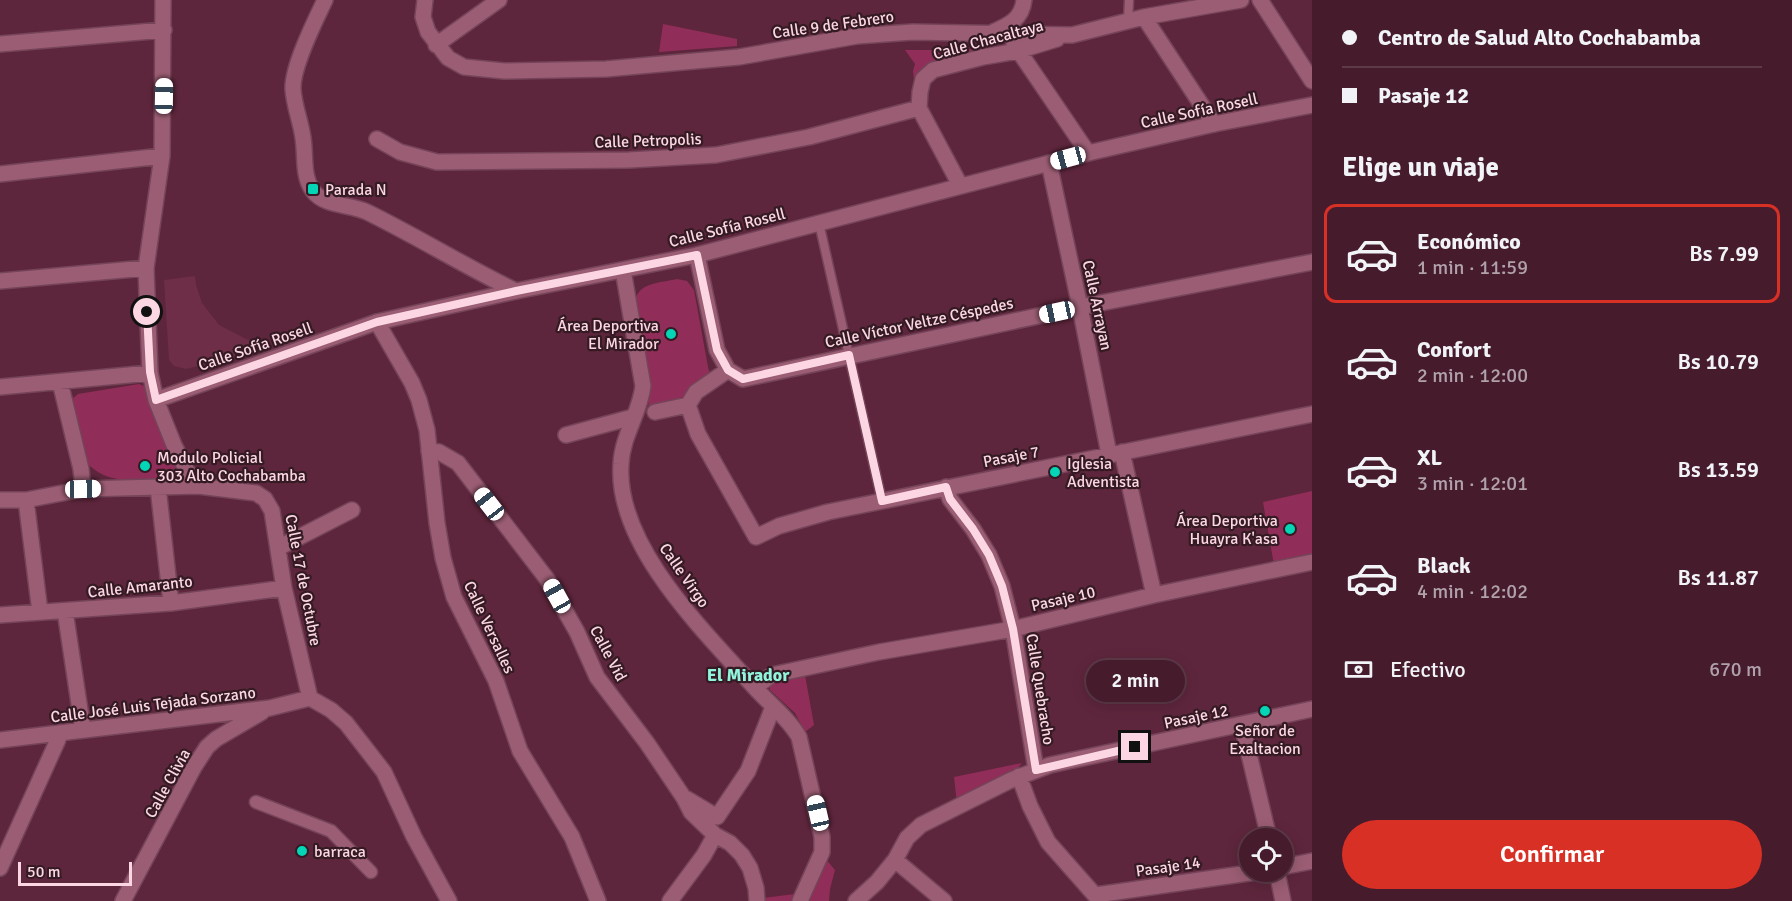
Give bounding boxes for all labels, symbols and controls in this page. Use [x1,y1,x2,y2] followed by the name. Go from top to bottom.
[771,7,895,43] street label: Calle 9 de Febrero
[931,16,1046,64] street label: Calle Chacaltaya
[1378,24,1701,51] text: Centro de Salud Alto Cochabamba
[155,78,173,114] car
[1378,82,1469,109] text: Pasaje 12
[1139,89,1260,133] street label: Calle Sofía Rosell
[594,129,702,153] street label: Calle Petropolis
[1048,145,1088,171] car
[1342,151,1499,184] text: Elige un viaje
[325,180,387,200] place label: Parada N
[306,182,320,196] marker: Parada N
[667,204,788,252] street label: Calle Sofía Rosell
[1345,227,1399,281] icon: car
[1417,228,1521,255] text: Económico
[1689,240,1759,267] text: Bs 7.99
[1417,255,1528,280] text: 1 min · 11:59
[1078,258,1116,352] street label: Calle Arrayan
[823,293,1015,353] street label: Calle Víctor Veltze Céspedes
[133,298,160,325] route start
[1038,299,1076,325] car
[557,316,659,354] place label: Área Deportiva El Mirador
[196,318,315,376] street label: Calle Sofía Rosell
[664,327,678,341] marker: Área Deportiva El Mirador
[1345,335,1399,389] icon: car
[1417,336,1491,363] text: Confort
[1677,348,1759,375] text: Bs 10.79
[1417,363,1528,388] text: 2 min · 12:00
[981,442,1041,472] street label: Pasaje 7
[1345,443,1399,497] icon: car
[1417,444,1442,471] text: XL
[157,448,306,486] place label: Modulo Policial 303 Alto Cochabamba
[1067,454,1140,492] place label: Iglesia Adventista
[1677,456,1759,483] text: Bs 13.59
[138,459,152,473] marker: Modulo Policial 303 Alto Cochabamba
[1048,465,1062,479] marker: Iglesia Adventista
[1417,471,1528,496] text: 3 min · 12:01
[65,480,101,498] car
[471,484,507,524] car
[1176,511,1278,549] place label: Área Deportiva Huayra K'asa
[280,513,326,648] street label: Calle 17 de Octubre
[1283,522,1297,536] marker: Área Deportiva Huayra K'asa
[655,539,714,612] street label: Calle Virgo
[1345,551,1399,605] icon: car
[1417,552,1471,579] text: Black
[1677,564,1759,591] text: Bs 11.87
[87,572,194,602] street label: Calle Amaranto
[540,576,574,616] car
[459,578,519,677] street label: Calle Versalles
[1417,579,1528,604] text: 4 min · 12:02
[1029,582,1097,616] street label: Pasaje 10
[585,622,631,685] street label: Calle Vid
[1021,632,1059,746] street label: Calle Quebracho
[1342,653,1375,686] icon: cash
[1390,656,1466,683] text: Efectivo
[1709,657,1762,682] text: 670 m
[1086,660,1184,702] callout: 2 min
[707,664,790,686] district label: El Mirador
[1112,668,1159,693] text: 2 min
[49,682,257,727] street label: Calle José Luis Tejada Sorzano
[1162,700,1230,734] street label: Pasaje 12
[1258,704,1272,718] marker: Señor de Exaltacion
[1229,721,1301,759] place label: Señor de Exaltacion
[1121,733,1148,760] route end
[141,745,195,822] street label: Calle Clivia
[805,793,831,833] car
[1342,820,1762,889] button: Confirmar
[1239,828,1293,882] map controls
[1239,828,1293,882] button: locate
[314,842,366,862] place label: barraca
[295,844,309,858] marker: barraca
[1134,852,1202,881] street label: Pasaje 14
[18,859,132,886] scale bar
[27,862,61,882] text: 50 m

